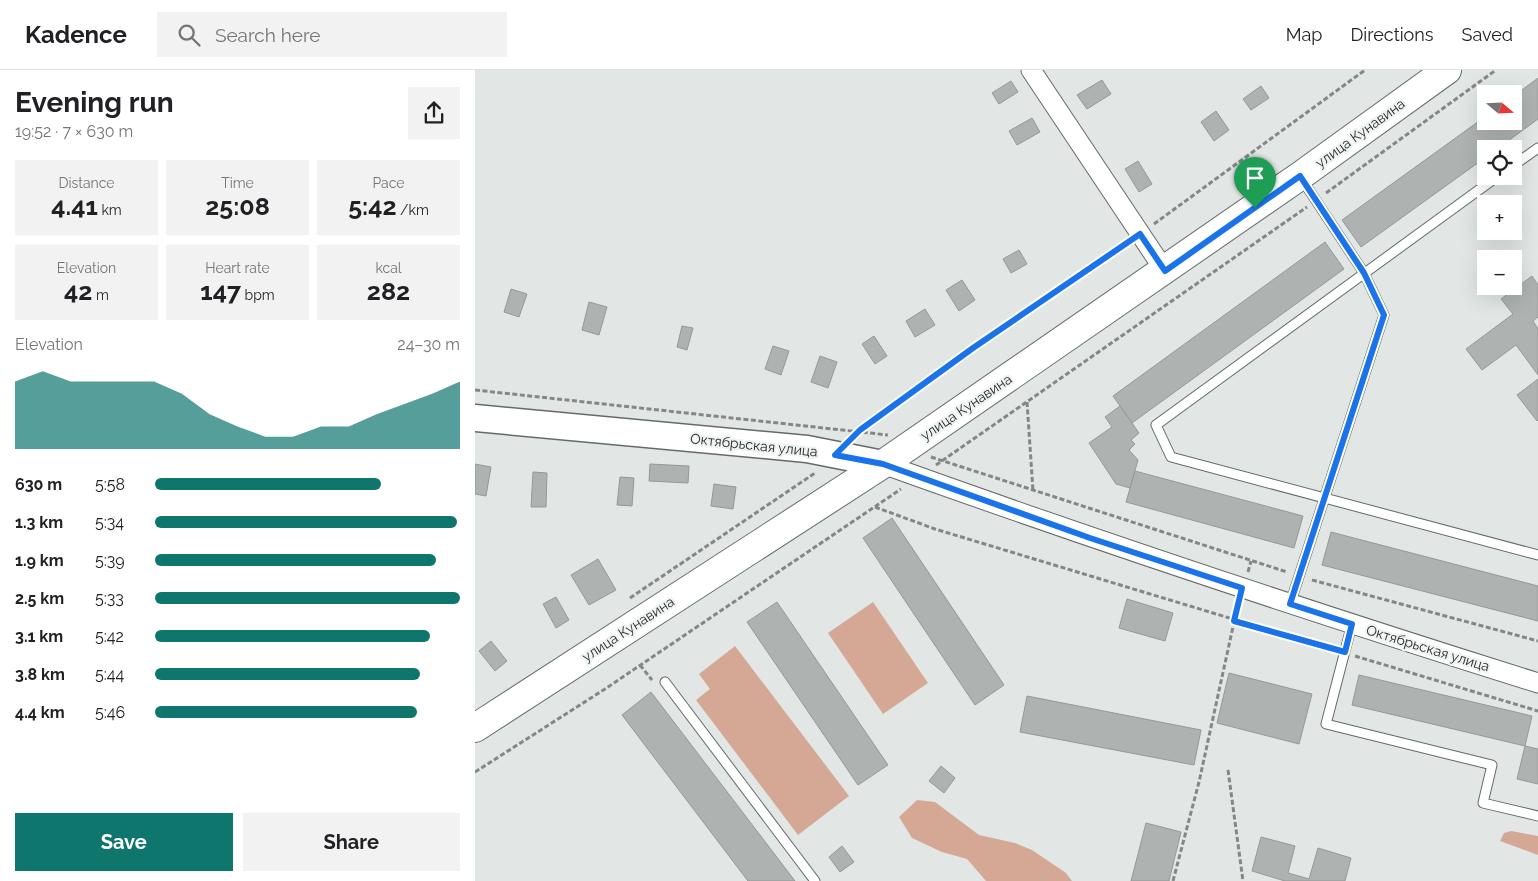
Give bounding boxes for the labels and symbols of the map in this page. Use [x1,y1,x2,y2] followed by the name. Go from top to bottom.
[1477,85,1523,130] north arrow
[1312,95,1408,171] street label: улица Кунавина
[1234,157,1276,208] pin
[917,371,1015,443] street label: улица Кунавина
[689,430,819,460] street label: Октябрьская улица
[579,593,677,665] street label: улица Кунавина
[1364,622,1492,674] street label: Октябрьская улица

